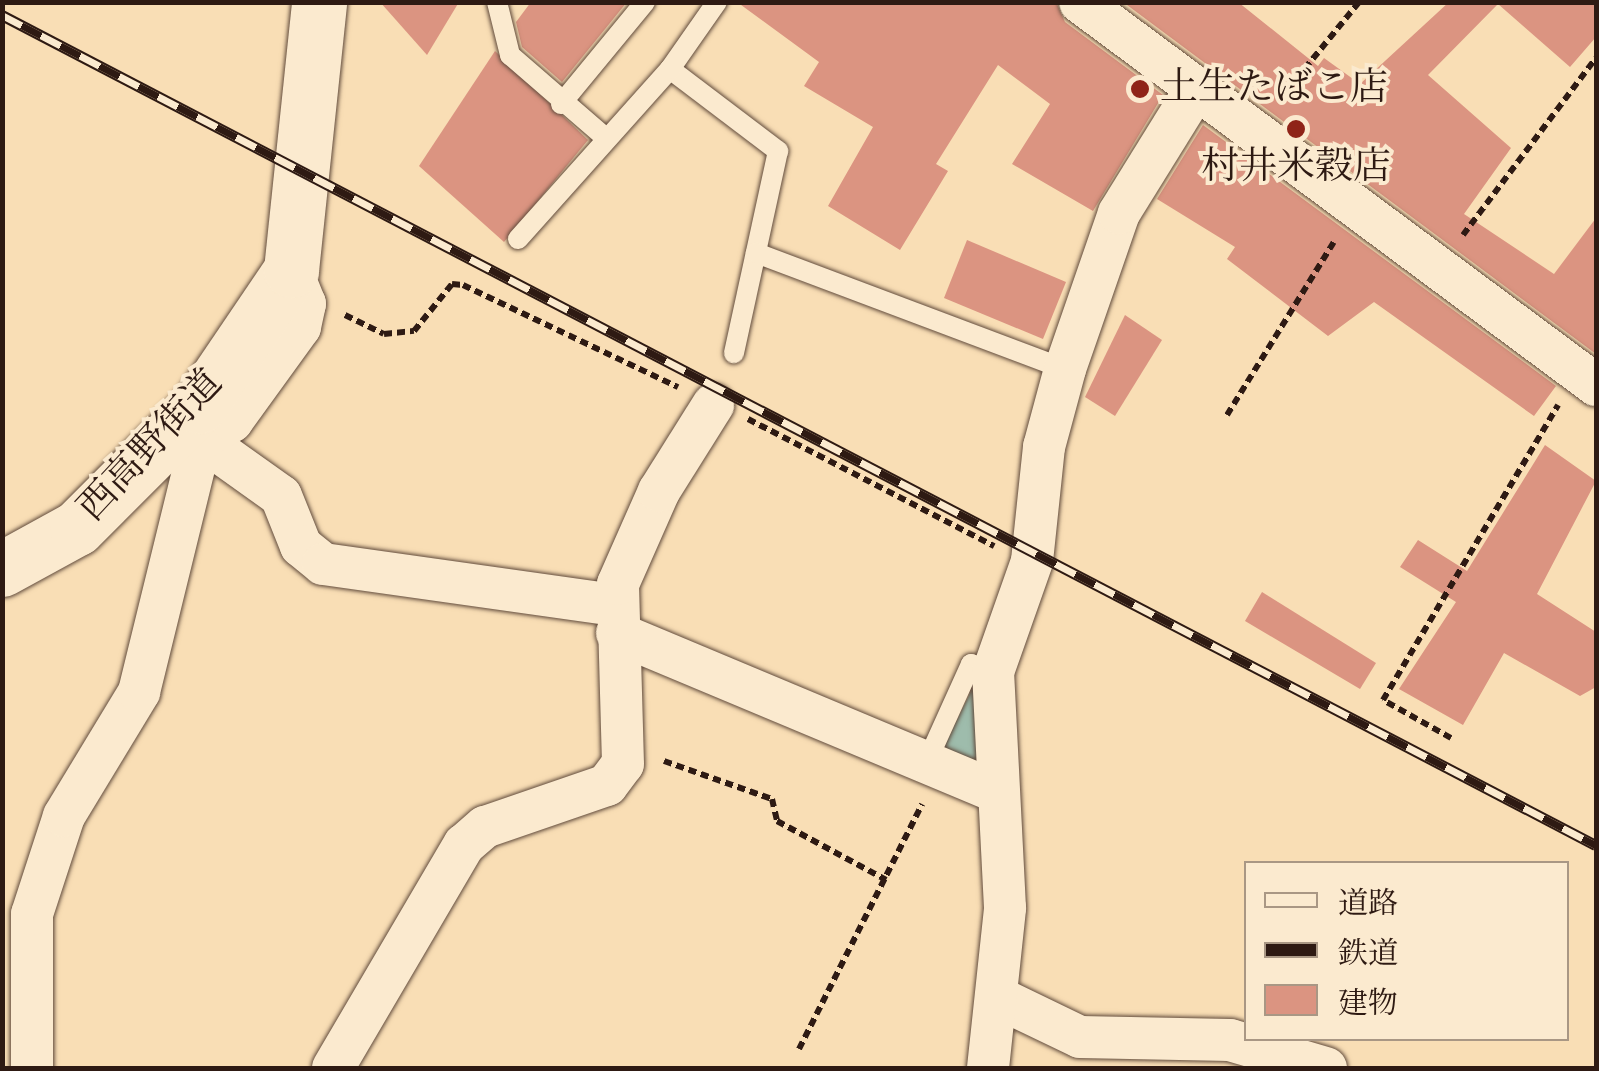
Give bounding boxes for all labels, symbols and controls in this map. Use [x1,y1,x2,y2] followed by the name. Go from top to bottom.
[1160,66,1388,112] place label: 土生たばこ店
[1129,78,1151,100] marker: 土生たばこ店
[1285,118,1307,140] marker: 村井米穀店
[1201,145,1391,191] place label: 村井米穀店
[70,361,232,531] street label: 西高野街道
[1244,861,1569,1041] legend
[1338,886,1398,923] text: 道路
[1338,936,1398,973] text: 鉄道
[1338,986,1398,1023] text: 建物

